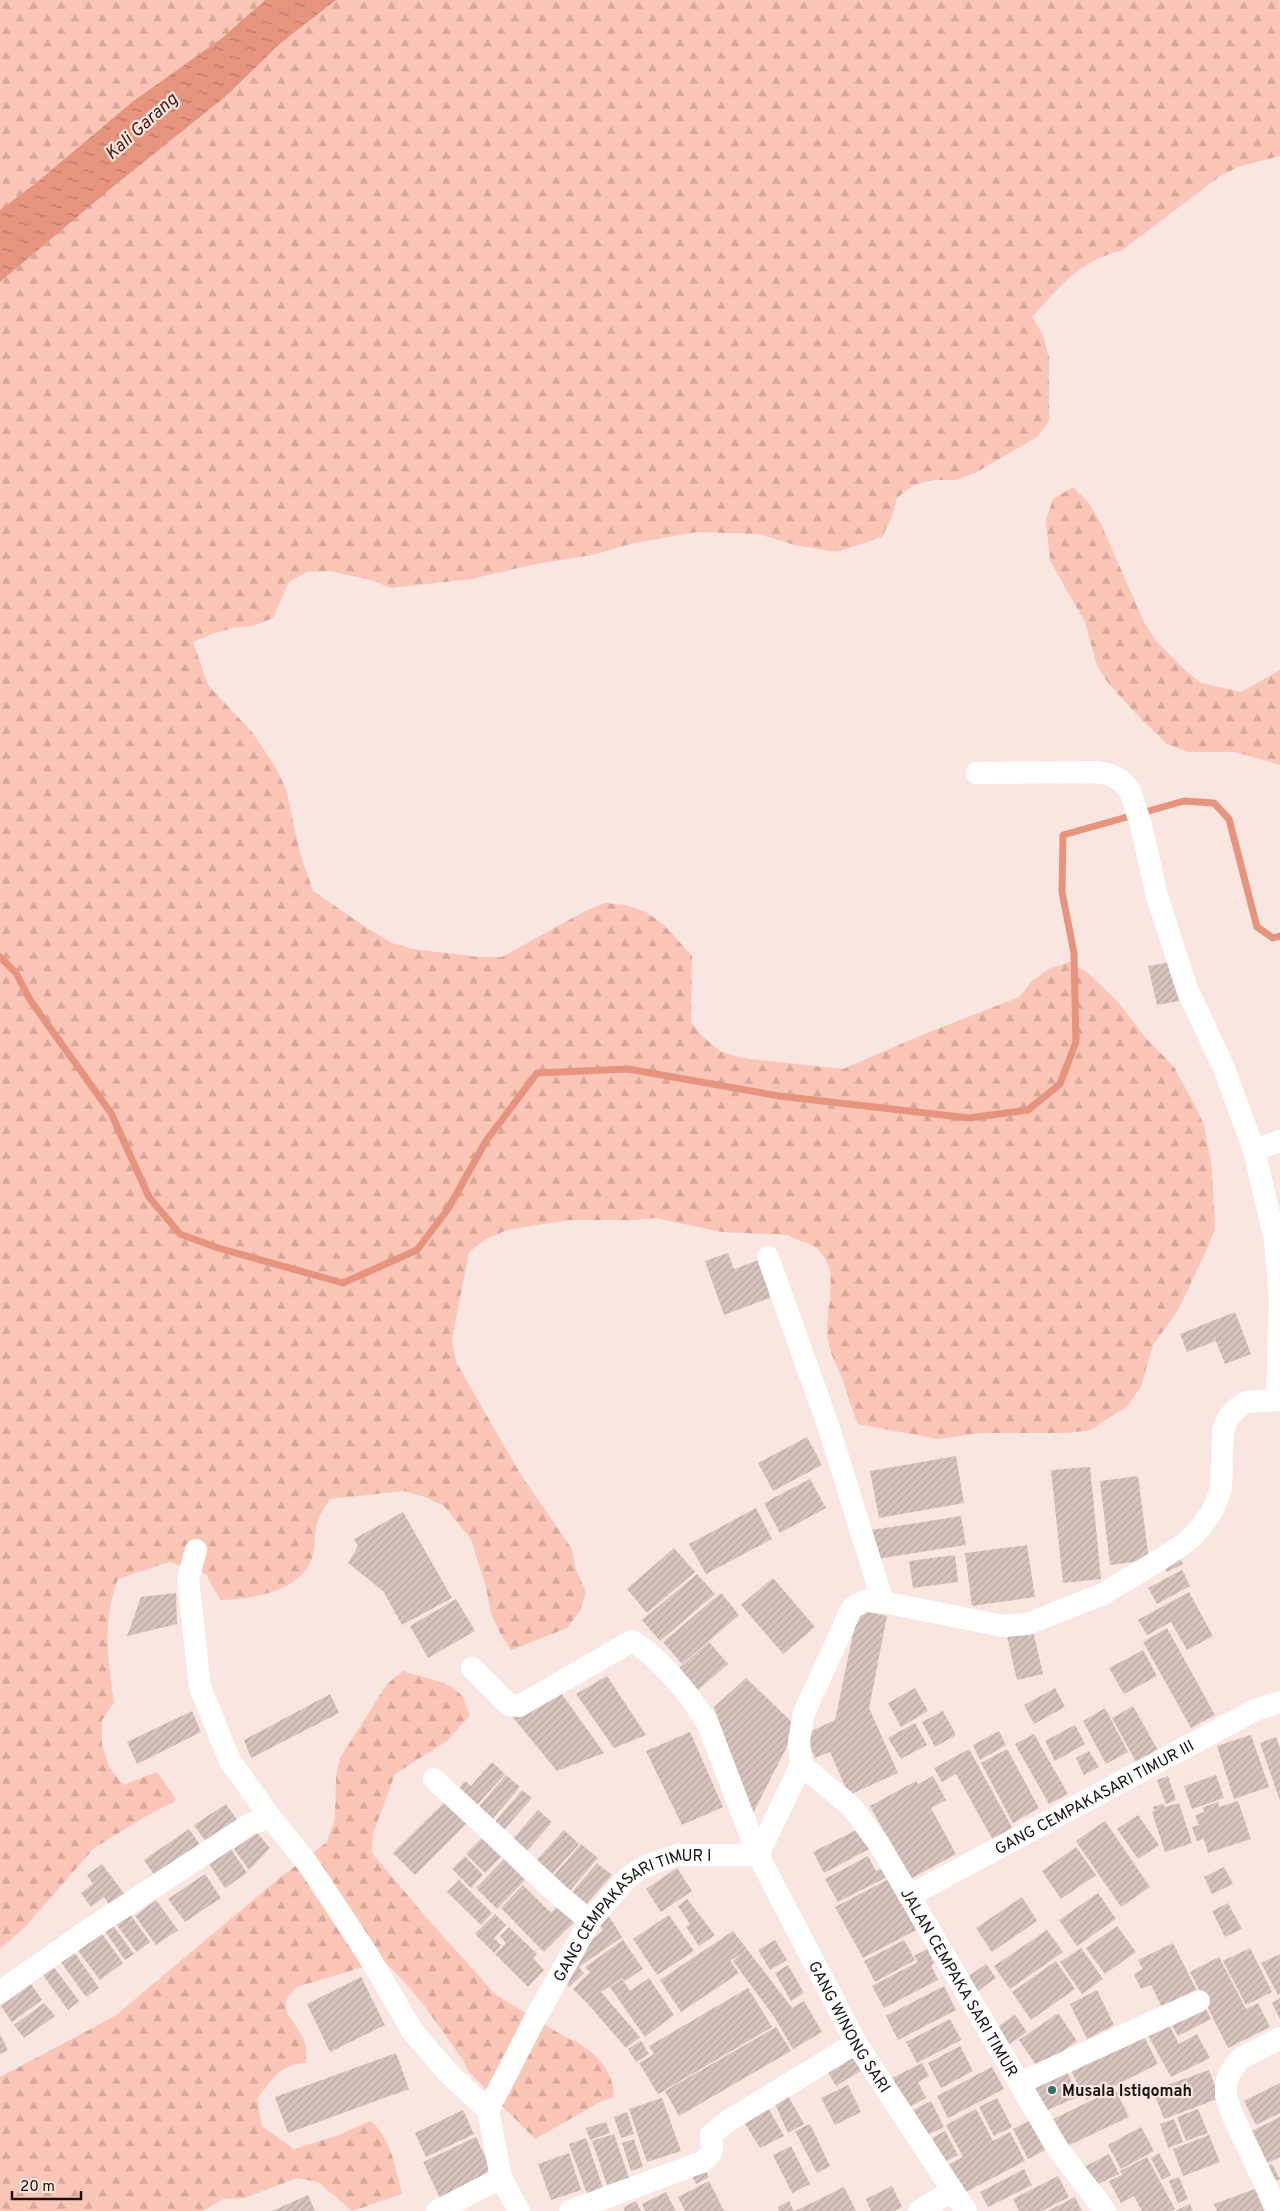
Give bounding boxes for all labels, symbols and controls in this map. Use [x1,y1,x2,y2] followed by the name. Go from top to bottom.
[101,88,183,166] water label: Kali Garang
[992,1737,1198,1860] street label: GANG CEMPAKASARI TIMUR III
[550,1846,712,1986] street label: GANG CEMPAKASARI TIMUR I
[895,1885,1022,2081] street label: JALAN CEMPAKA SARI TIMUR
[803,1958,894,2097] street label: GANG WINONG SARI
[1062,2082,1192,2102] place label: Musala Istiqomah
[1046,2084,1058,2096] marker: Musala Istiqomah
[12,2168,81,2200] scale bar
[20,2178,55,2197] text: 20 m

